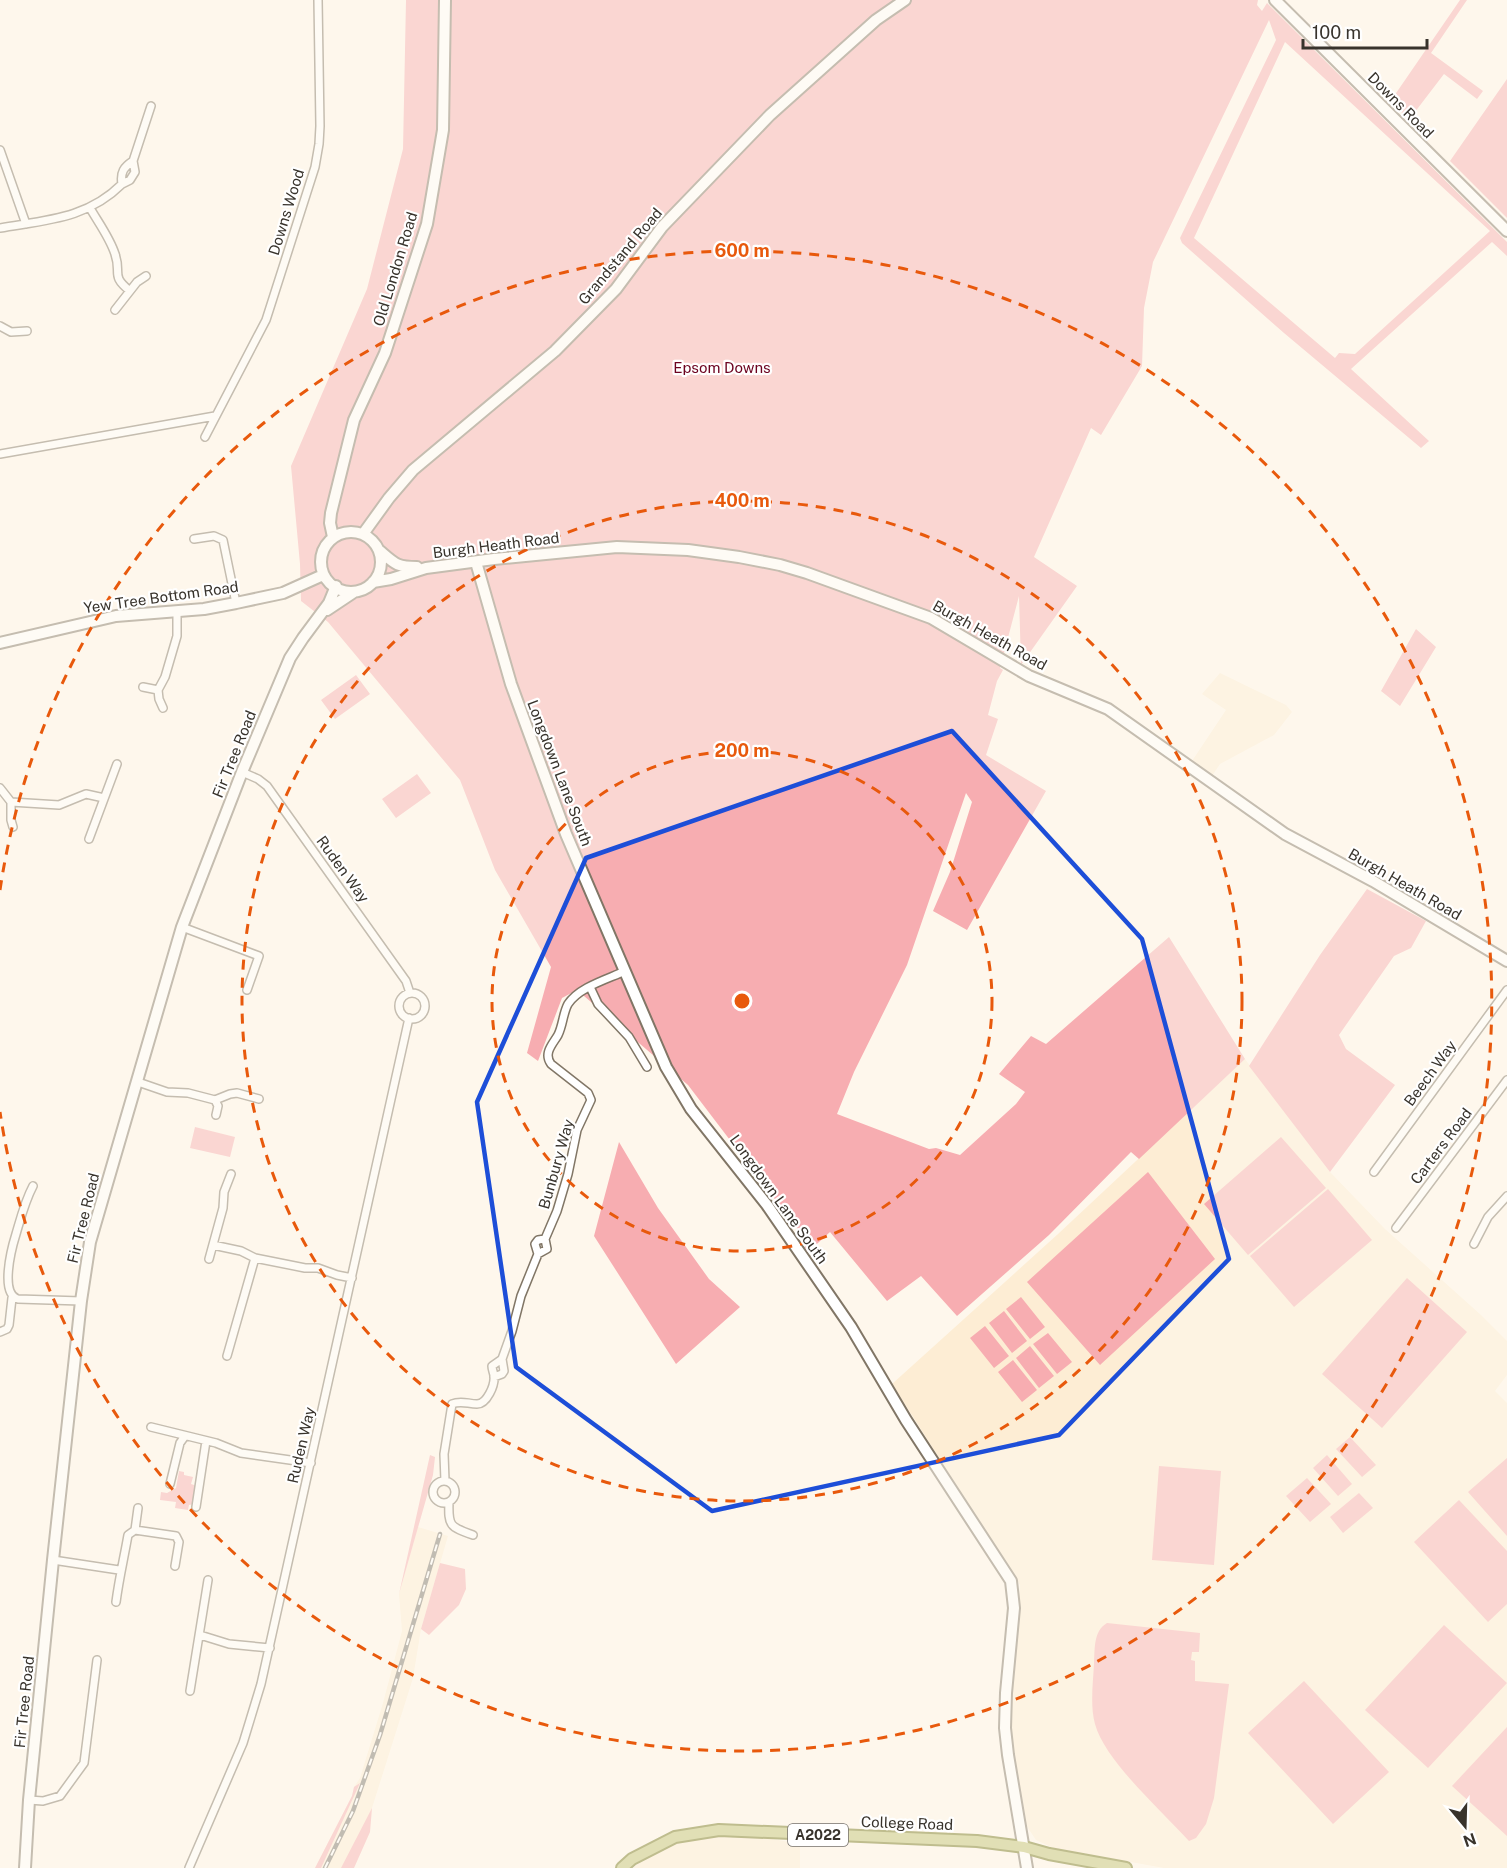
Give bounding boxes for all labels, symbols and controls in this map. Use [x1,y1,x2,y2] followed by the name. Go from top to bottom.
[1303,12,1428,50] scale bar
[1312,22,1361,43] text: 100 m
[1365,69,1437,141] street label: Downs Road
[265,167,307,257] street label: Downs Wood
[575,204,665,308] street label: Grandstand Road
[370,210,420,328] street label: Old London Road
[714,240,770,261] text: 600 m
[673,359,771,376] park label: Epsom Downs
[714,490,770,511] text: 400 m
[432,529,560,561] street label: Burgh Heath Road
[82,578,240,616] street label: Yew Tree Bottom Road
[930,597,1050,673] street label: Burgh Heath Road
[524,698,596,848] street label: Longdown Lane South
[209,708,259,800] street label: Fir Tree Road
[715,740,769,761] text: 200 m
[313,833,373,905] street label: Ruden Way
[1346,845,1464,923] street label: Burgh Heath Road
[732,991,752,1011] centre of rings
[1401,1037,1459,1109] street label: Beech Way
[1407,1105,1475,1187] street label: Carters Road
[535,1117,577,1211] street label: Bunbury Way
[727,1131,831,1267] street label: Longdown Lane South
[64,1171,102,1265] street label: Fir Tree Road
[284,1405,318,1485] street label: Ruden Way
[11,1655,37,1749] street label: Fir Tree Road
[1435,1796,1495,1856] north arrow
[861,1813,953,1833] street label: College Road
[788,1824,848,1846] road number: A2022
[1461,1829,1479,1851] text: N

